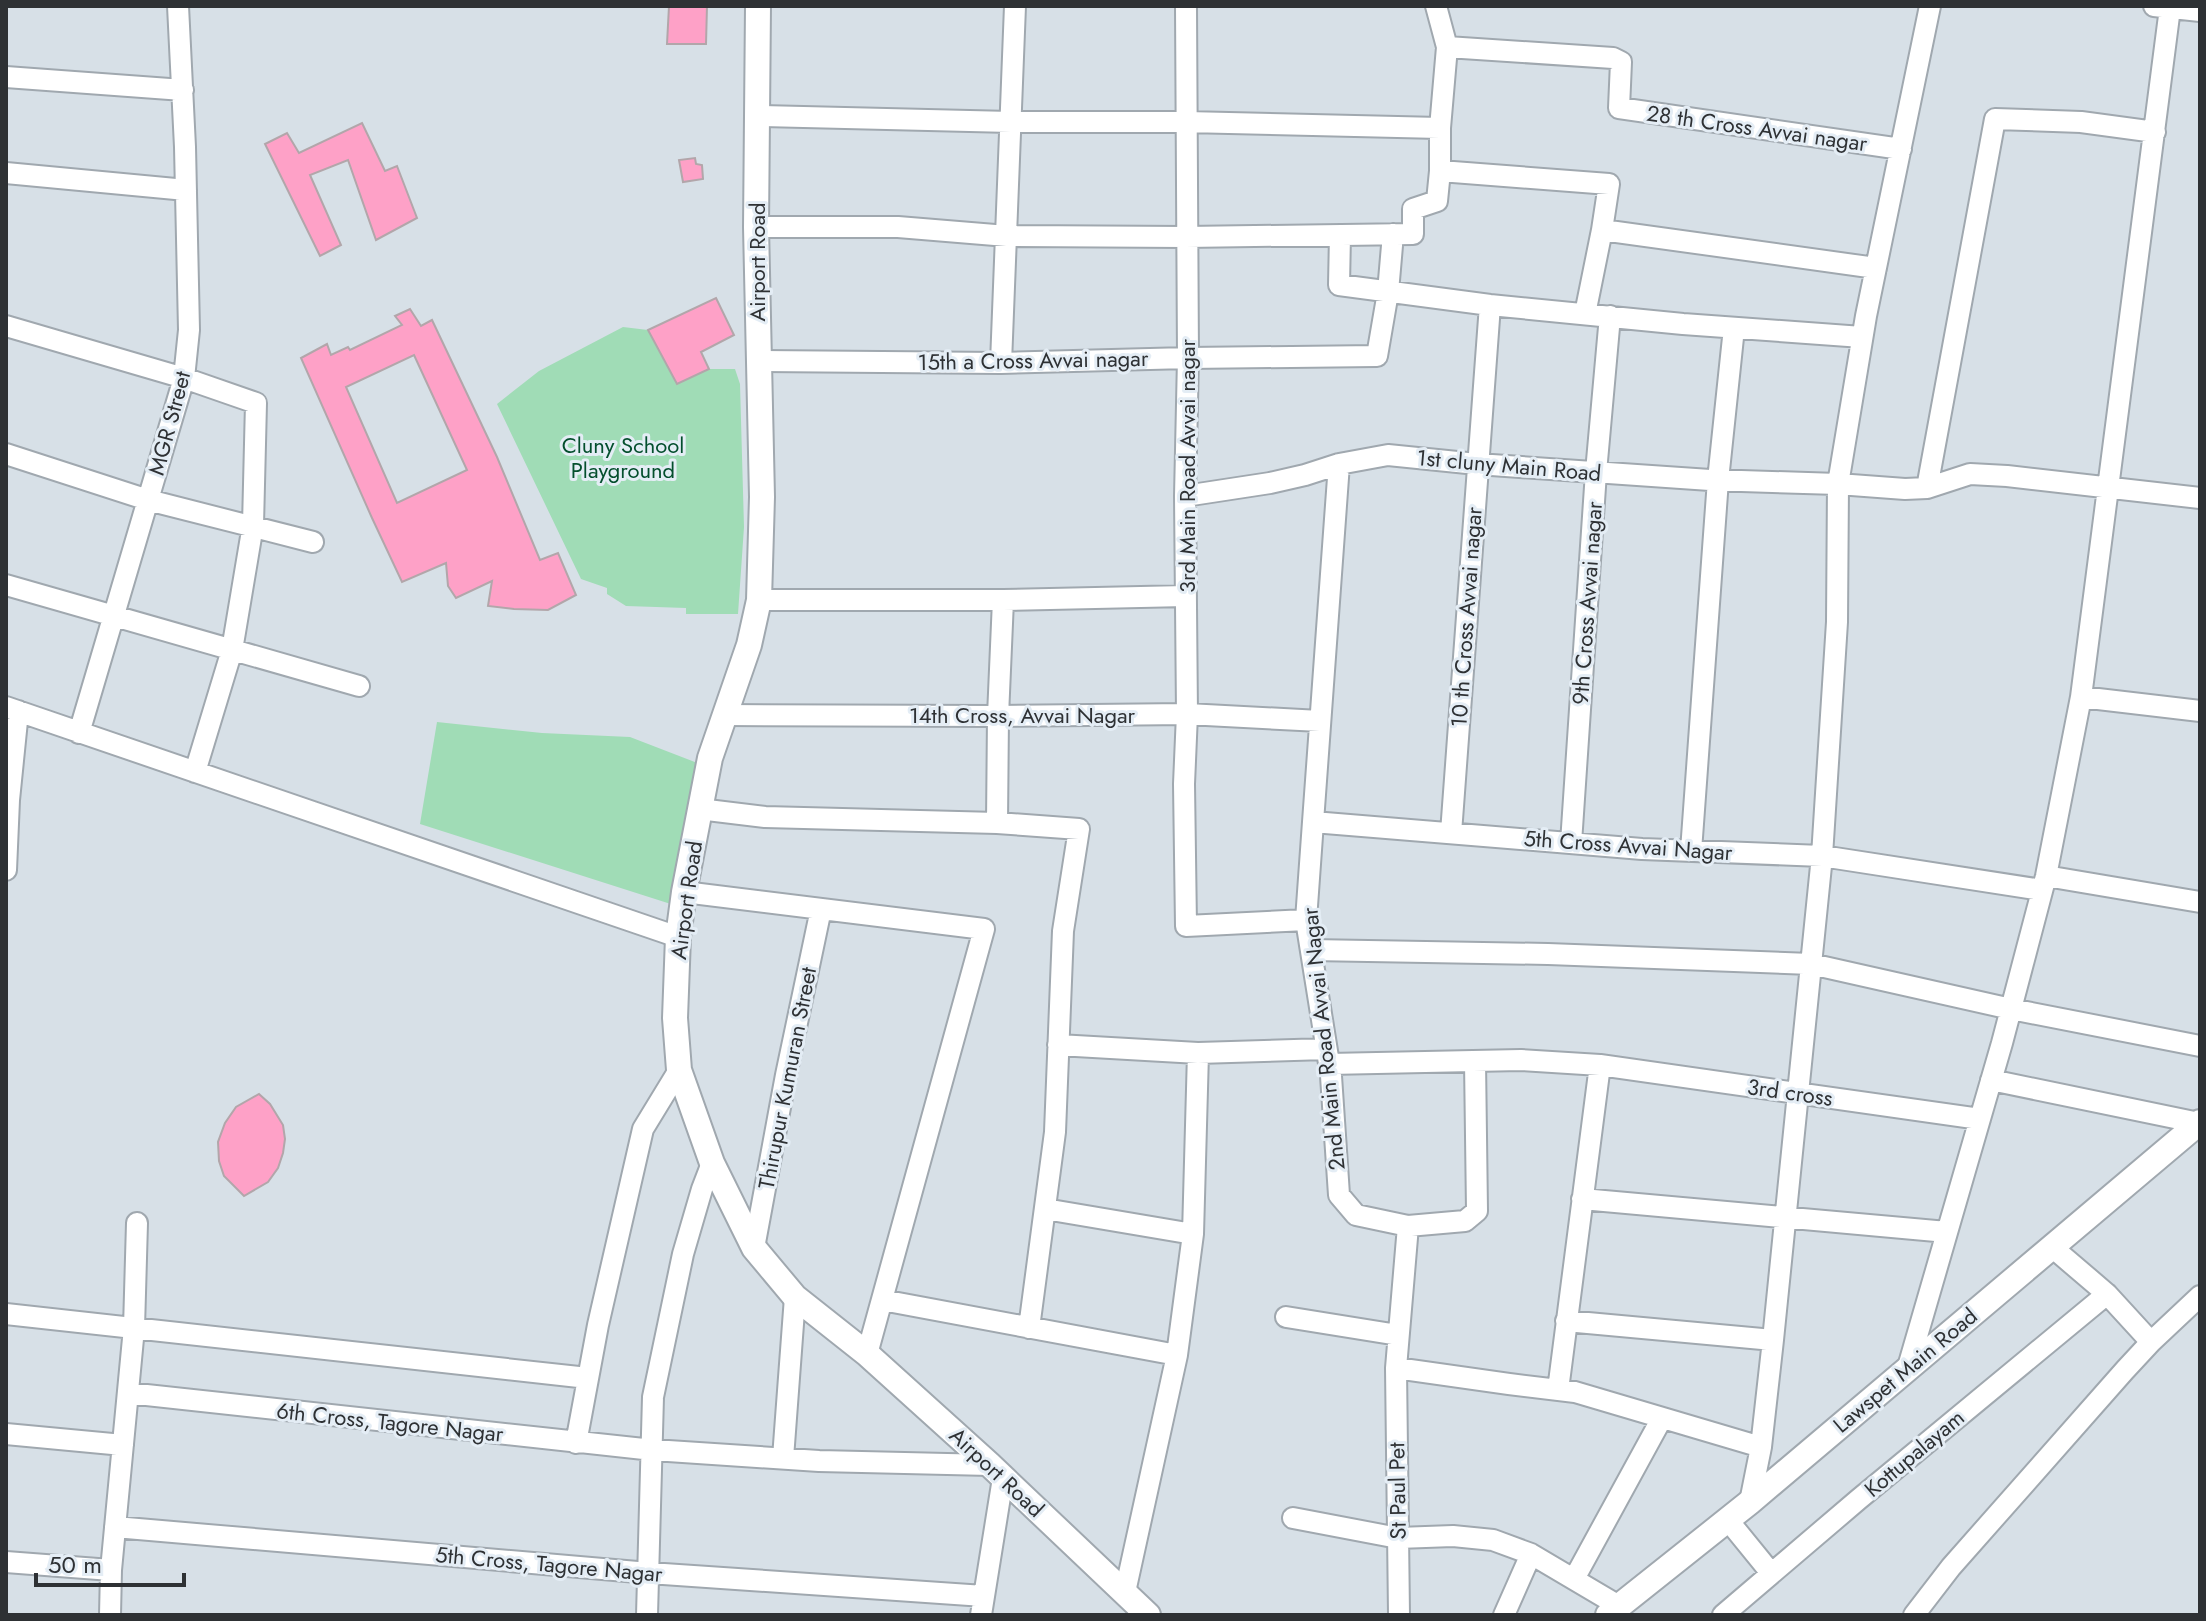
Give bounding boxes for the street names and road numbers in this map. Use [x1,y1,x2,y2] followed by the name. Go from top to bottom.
[1645,97,1870,159] street label: 28 th Cross Avvai nagar
[741,202,773,322] street label: Airport Road
[1171,338,1203,593] street label: 3rd Main Road Avvai nagar
[917,342,1149,378] street label: 15th a Cross Avvai nagar
[140,367,198,478] street label: MGR Street
[1415,441,1603,489] street label: 1st cluny Main Road
[1564,500,1610,706] street label: 9th Cross Avvai nagar
[1442,505,1490,728] street label: 10 th Cross Avvai nagar
[909,699,1136,731] street label: 14th Cross, Avvai Nagar
[1523,822,1734,868] street label: 5th Cross Avvai Nagar
[662,839,710,961] street label: Airport Road
[1293,906,1353,1172] street label: 2nd Main Road Avvai Nagar
[750,964,824,1192] street label: Thirupur Kumuran Street
[1745,1070,1835,1114] street label: 3rd cross
[1826,1300,1984,1440] street label: Lawspet Main Road
[275,1394,506,1450] street label: 6th Cross, Tagore Nagar
[1857,1402,1971,1504] street label: Kottupalayam
[942,1420,1052,1524] street label: Airport Road
[1380,1441,1414,1540] street label: St Paul Pet
[434,1538,664,1590] street label: 5th Cross, Tagore Nagar

